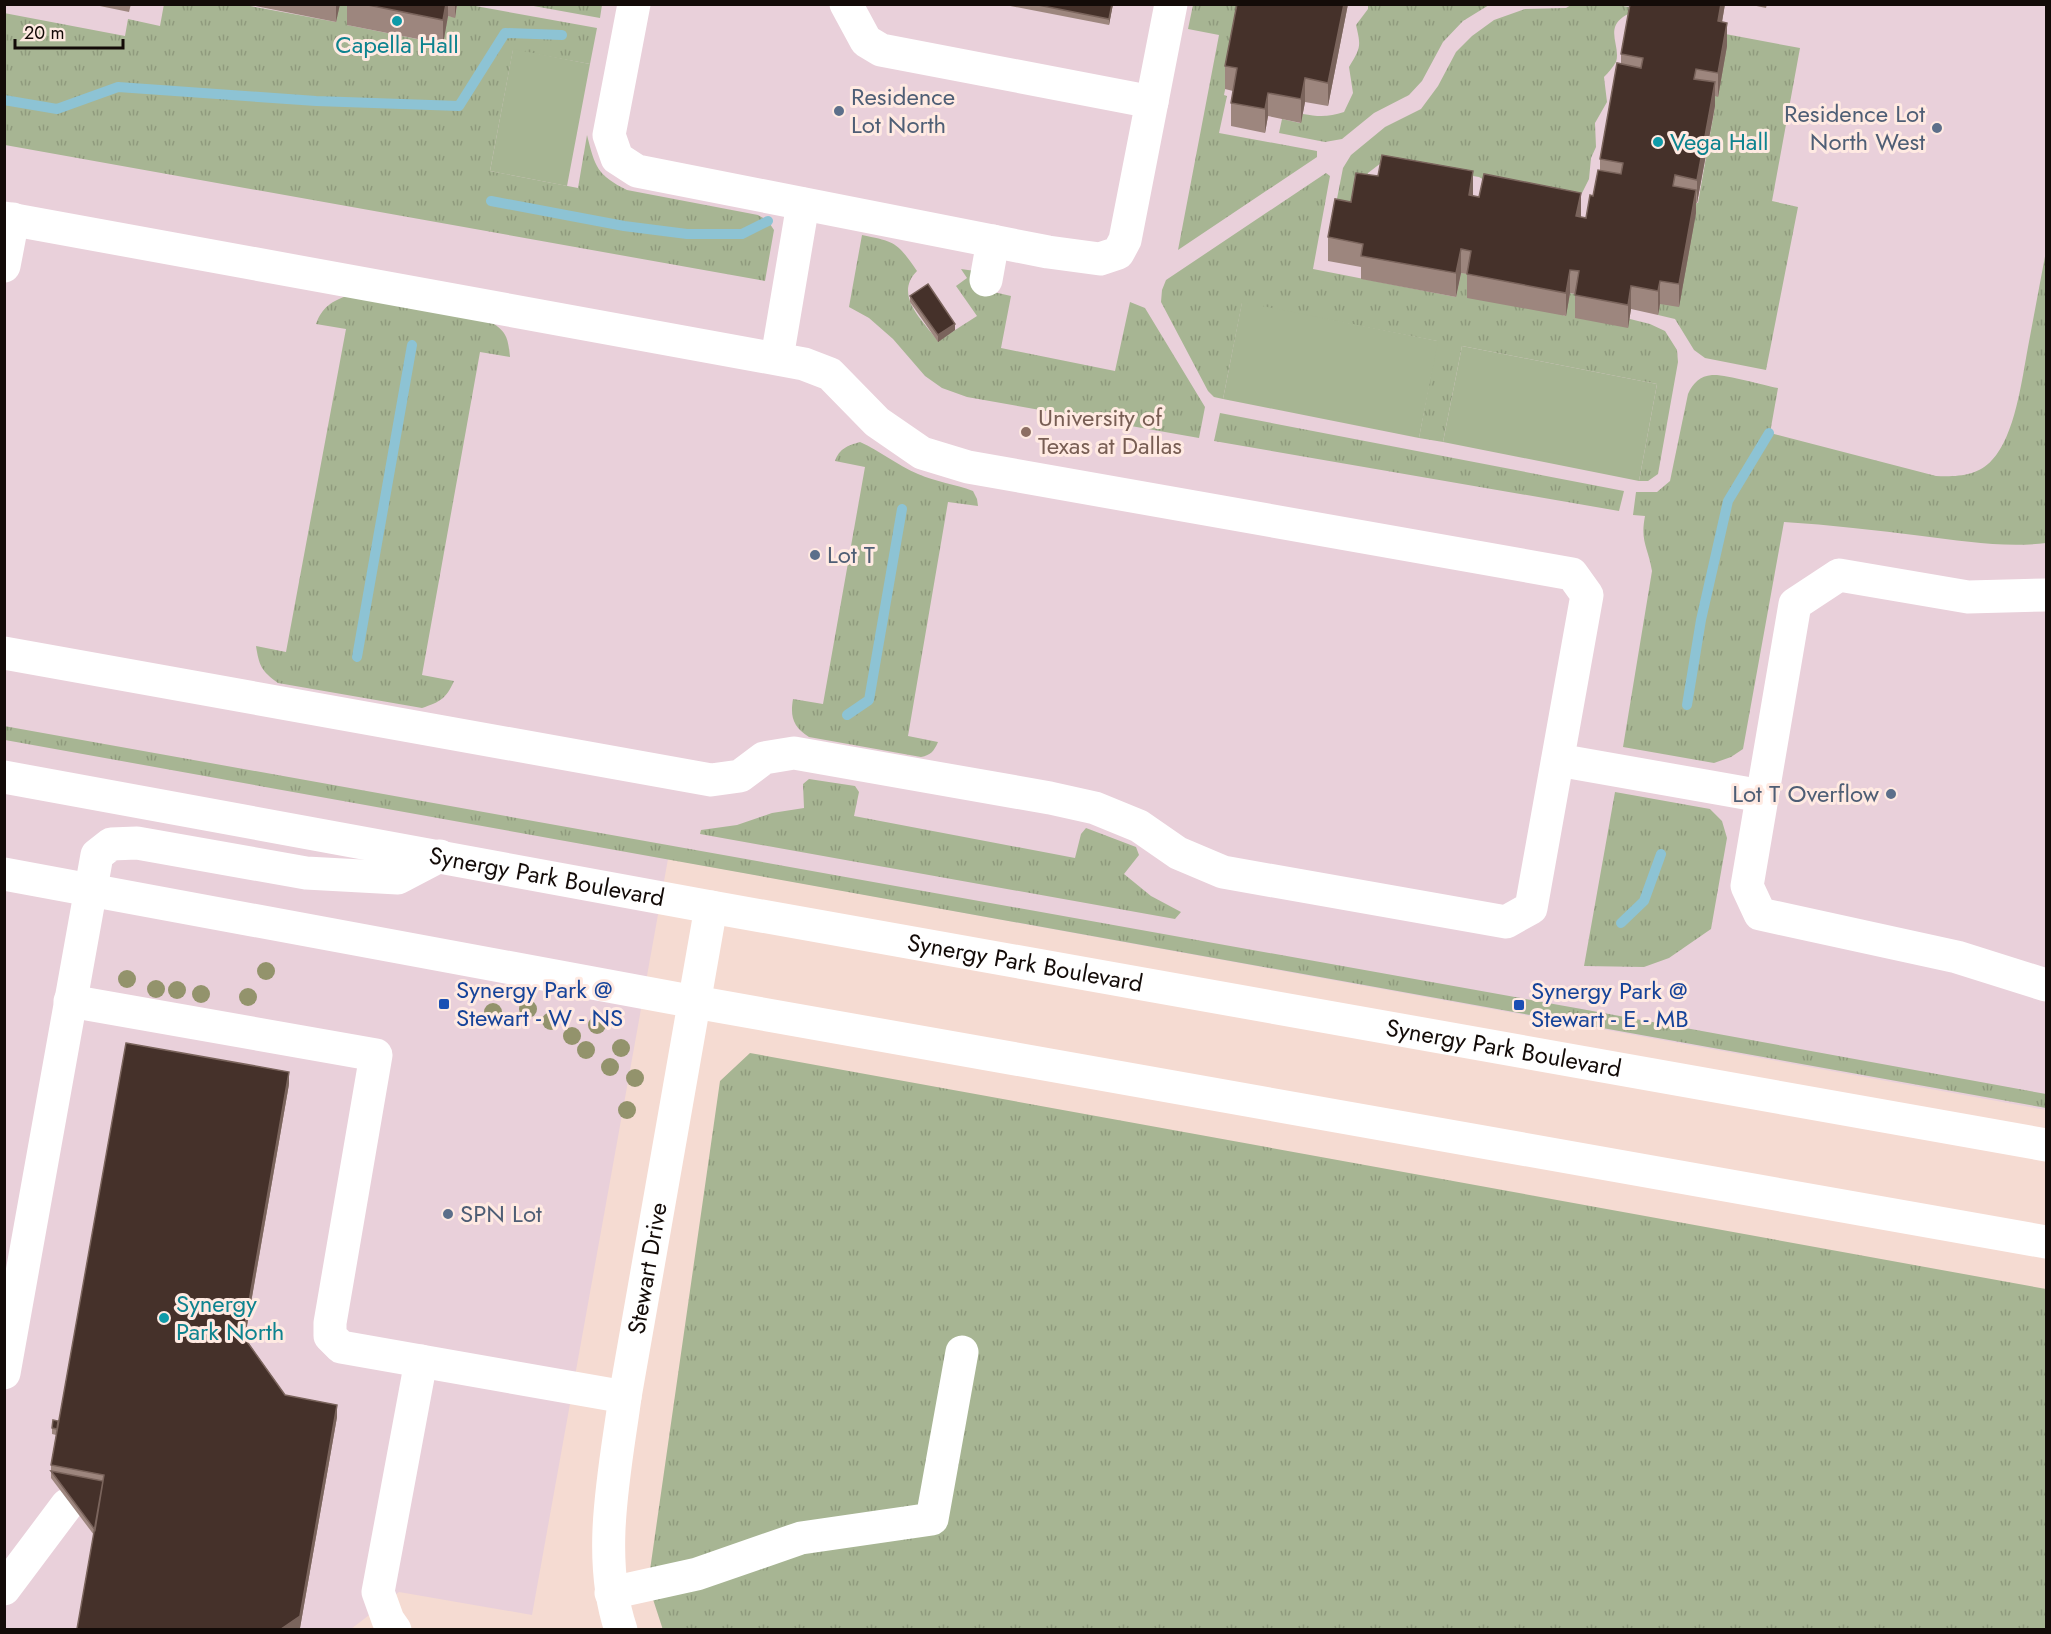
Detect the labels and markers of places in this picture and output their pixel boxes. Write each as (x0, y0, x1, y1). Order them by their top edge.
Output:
marker: Capella Hall (390, 14, 404, 28)
place label: Capella Hall (335, 27, 459, 62)
place label: Residence Lot North (851, 79, 955, 142)
place label: Residence Lot North West (1784, 96, 1925, 159)
marker: Residence Lot North (832, 104, 846, 118)
marker: Residence Lot North West (1930, 121, 1944, 135)
place label: Vega Hall (1670, 124, 1768, 159)
marker: Vega Hall (1651, 135, 1665, 149)
place label: University of Texas at Dallas (1038, 400, 1182, 463)
marker: University of Texas at Dallas (1019, 425, 1033, 439)
place label: Lot T (827, 537, 875, 572)
marker: Lot T (808, 548, 822, 562)
place label: Lot T Overflow (1732, 776, 1880, 811)
marker: Lot T Overflow (1884, 787, 1898, 801)
place label: Synergy Park @ Stewart - W - NS (456, 972, 623, 1035)
place label: Synergy Park @ Stewart - E - MB (1531, 973, 1689, 1036)
marker: Synergy Park @ Stewart - W - NS (437, 997, 451, 1011)
marker: Synergy Park @ Stewart - E - MB (1512, 998, 1526, 1012)
place label: SPN Lot (460, 1196, 542, 1231)
marker: SPN Lot (441, 1207, 455, 1221)
place label: Synergy Park North (176, 1286, 284, 1349)
marker: Synergy Park North (157, 1311, 171, 1325)

